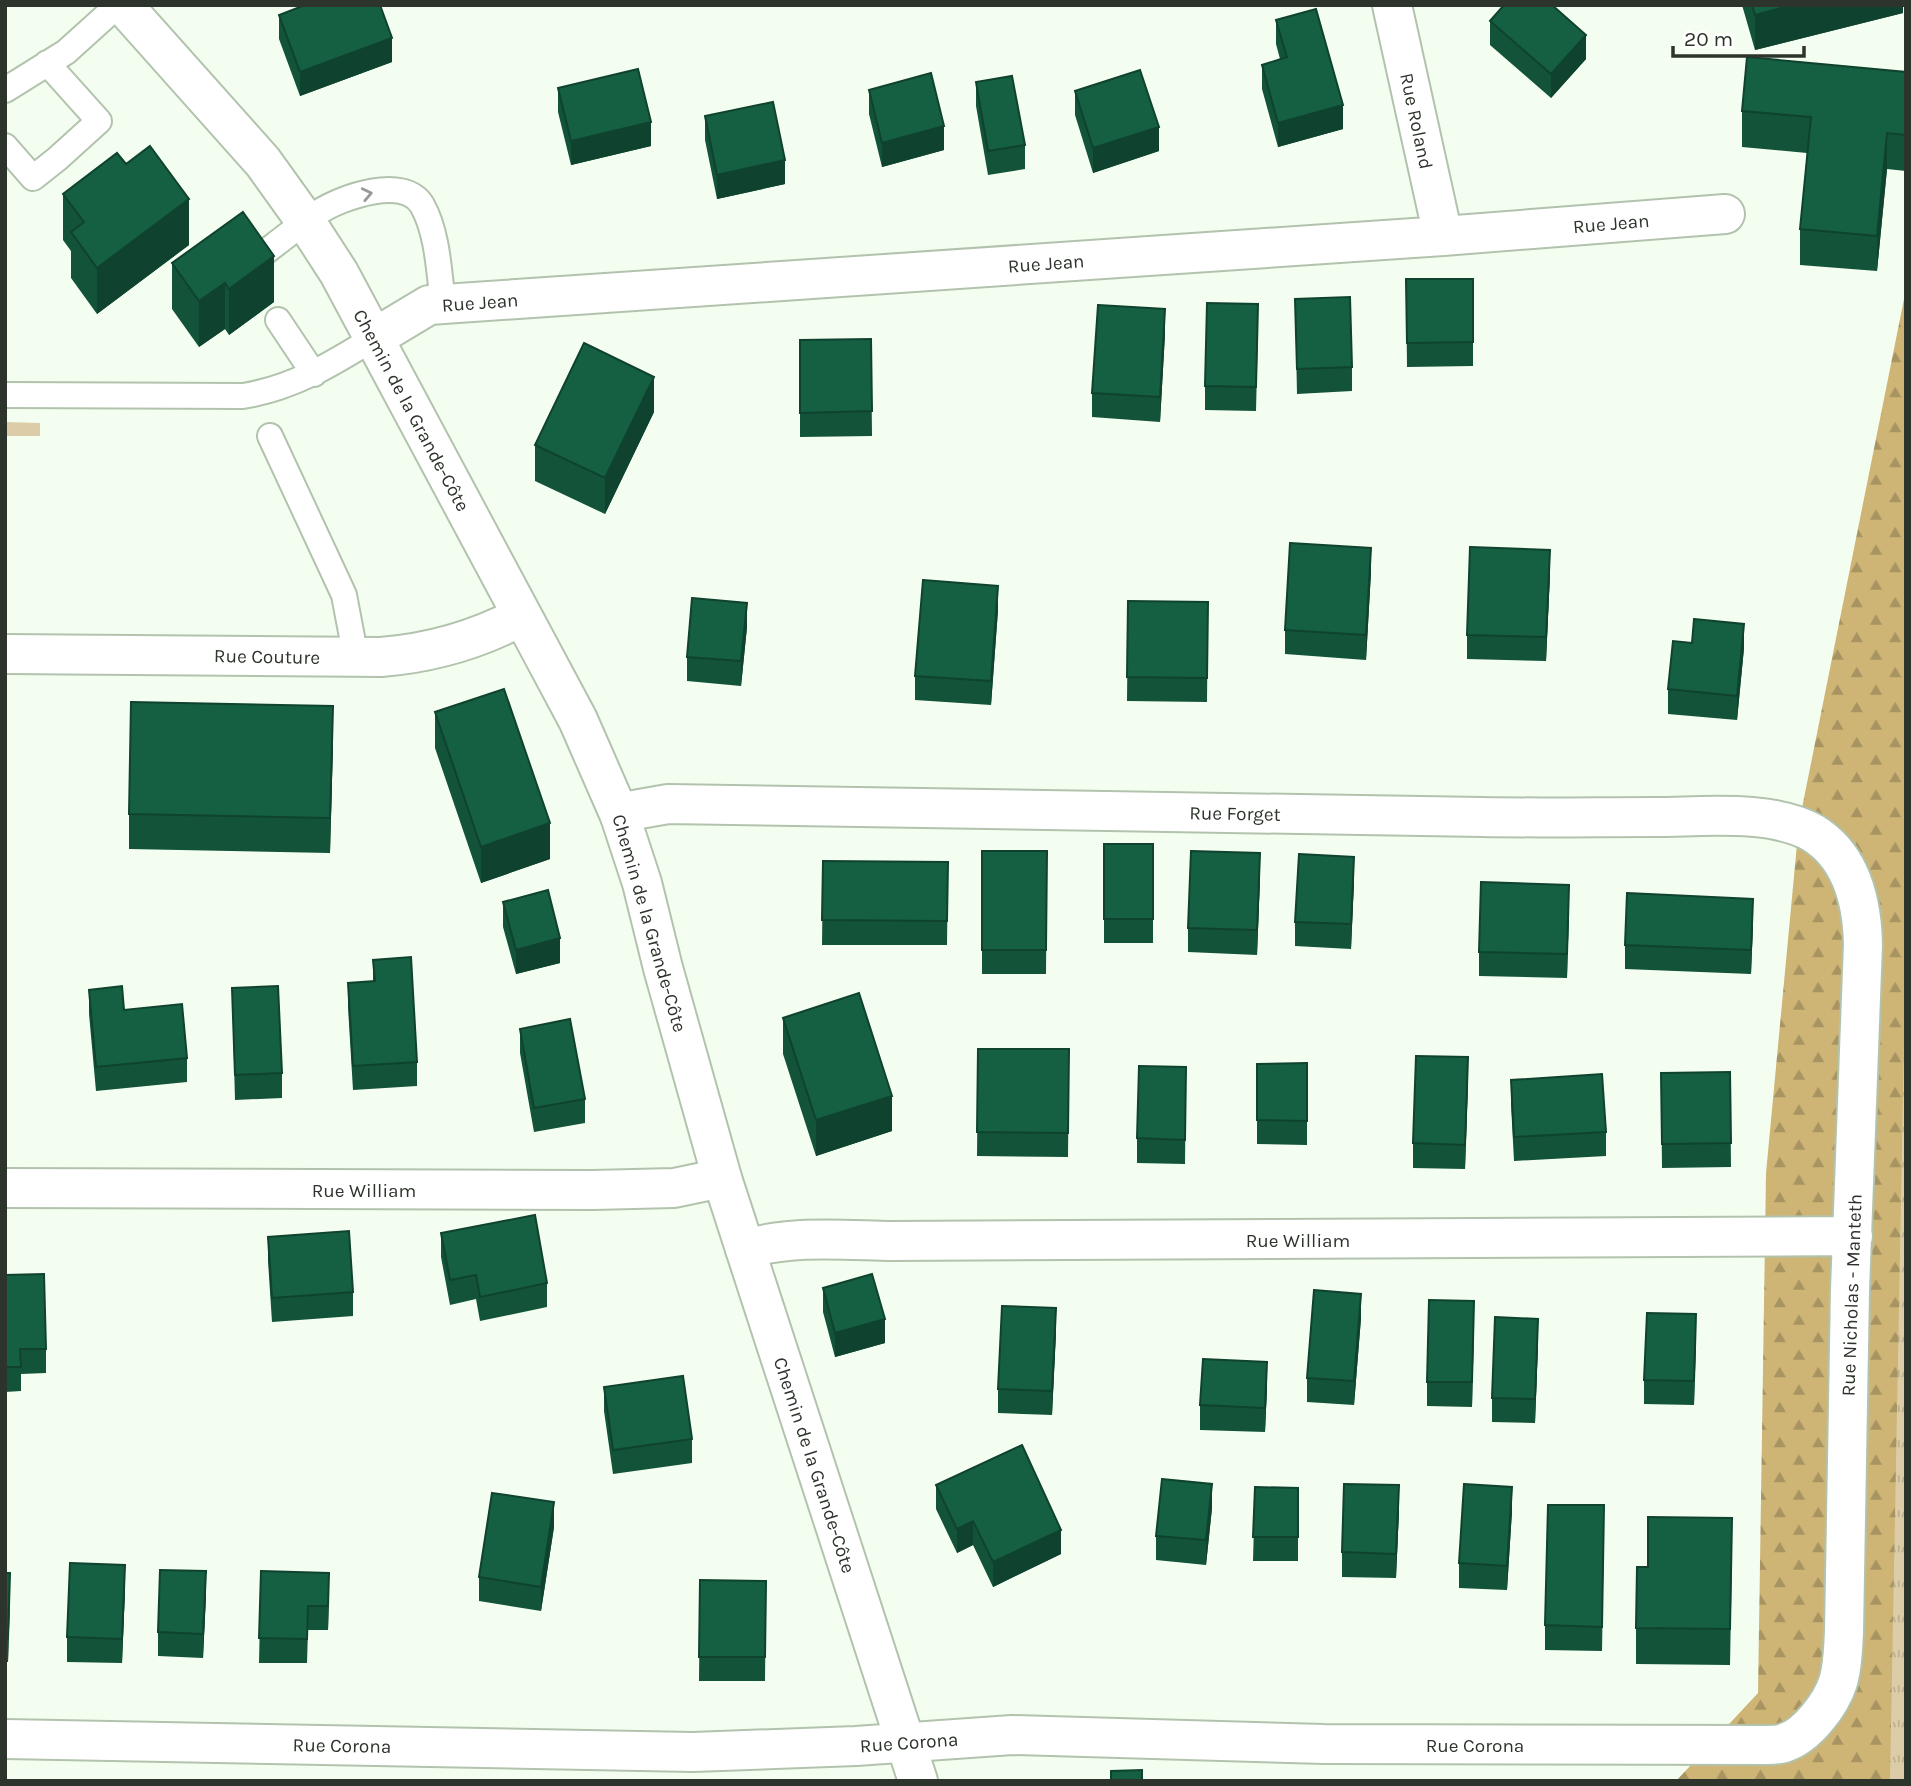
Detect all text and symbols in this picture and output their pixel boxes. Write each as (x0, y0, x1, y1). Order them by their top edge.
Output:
scale bar (1673, 14, 1804, 58)
text: 20 m (1684, 27, 1733, 51)
street label: Rue Roland (1395, 71, 1437, 171)
one-way arrow (361, 187, 373, 202)
street label: Rue Jean (1572, 210, 1650, 238)
street label: Rue Jean (1007, 250, 1085, 278)
street label: Rue Jean (441, 289, 519, 317)
street label: Chemin de la Grande-Côte (348, 306, 474, 515)
street label: Rue Couture (214, 645, 320, 669)
street label: Rue Forget (1189, 802, 1281, 826)
street label: Chemin de la Grande-Côte (607, 812, 691, 1035)
street label: Rue William (312, 1180, 416, 1202)
street label: Rue Nicholas - Manteth (1837, 1193, 1867, 1397)
street label: Rue William (1246, 1230, 1350, 1252)
street label: Chemin de la Grande-Côte (769, 1355, 859, 1576)
street label: Rue Corona (859, 1729, 959, 1757)
street label: Rue Corona (292, 1734, 391, 1758)
street label: Rue Corona (1426, 1735, 1524, 1757)

